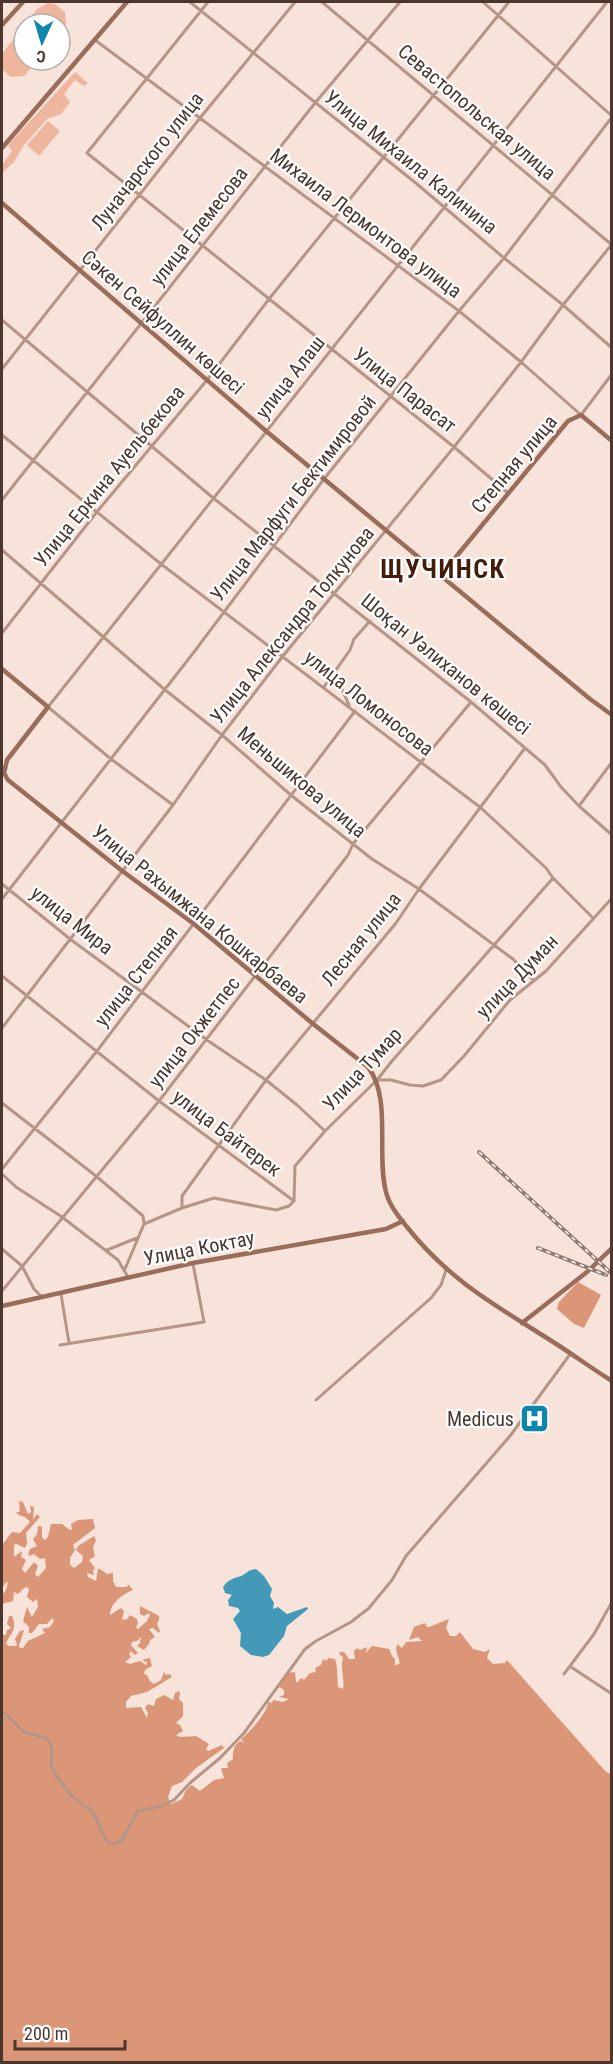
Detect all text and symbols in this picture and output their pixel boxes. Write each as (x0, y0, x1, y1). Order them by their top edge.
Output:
north arrow (12, 12, 72, 72)
street label: Севастопольская улица (393, 39, 561, 185)
text: С (36, 47, 46, 66)
street label: Улица Михаила Калинина (320, 85, 502, 239)
street label: Луначарского улица (86, 87, 208, 235)
street label: Михаила Лермонтова улица (265, 143, 467, 303)
street label: улица Елемесова (145, 162, 253, 290)
street label: Сәкен Сейфуллин көшесі (77, 245, 249, 399)
street label: улица Алаш (250, 331, 330, 423)
street label: Улица Парасат (349, 342, 461, 438)
street label: Улица Еркина Ауельбекова (29, 381, 189, 571)
street label: Улица Марфуги Бектимировой (205, 390, 381, 606)
street label: Степная улица (466, 410, 562, 518)
street label: Улица Александра Толкунова (205, 522, 379, 728)
district label: ЩУЧИНСК (380, 554, 506, 584)
street label: Шоқан Уәлиханов көшесі (356, 588, 536, 740)
street label: улица Ломоносова (300, 645, 438, 761)
street label: Меньшикова улица (233, 721, 371, 843)
street label: Улица Рахымжана Кошкарбаева (87, 819, 313, 1009)
street label: улица Мира (26, 880, 118, 960)
street label: Лесная улица (316, 887, 406, 991)
street label: улица Степная (89, 921, 183, 1031)
street label: улица Думан (471, 929, 563, 1023)
street label: улица Окжетпес (143, 972, 245, 1092)
street label: Улица Тумар (317, 1022, 407, 1116)
street label: улица Байтерек (168, 1084, 286, 1182)
street label: Улица Коктау (142, 1226, 256, 1270)
hospital icon: Medicus (519, 1403, 551, 1435)
place label: Medicus (447, 1407, 514, 1431)
scale bar (15, 2013, 124, 2051)
text: 200 m (24, 2023, 68, 2044)

